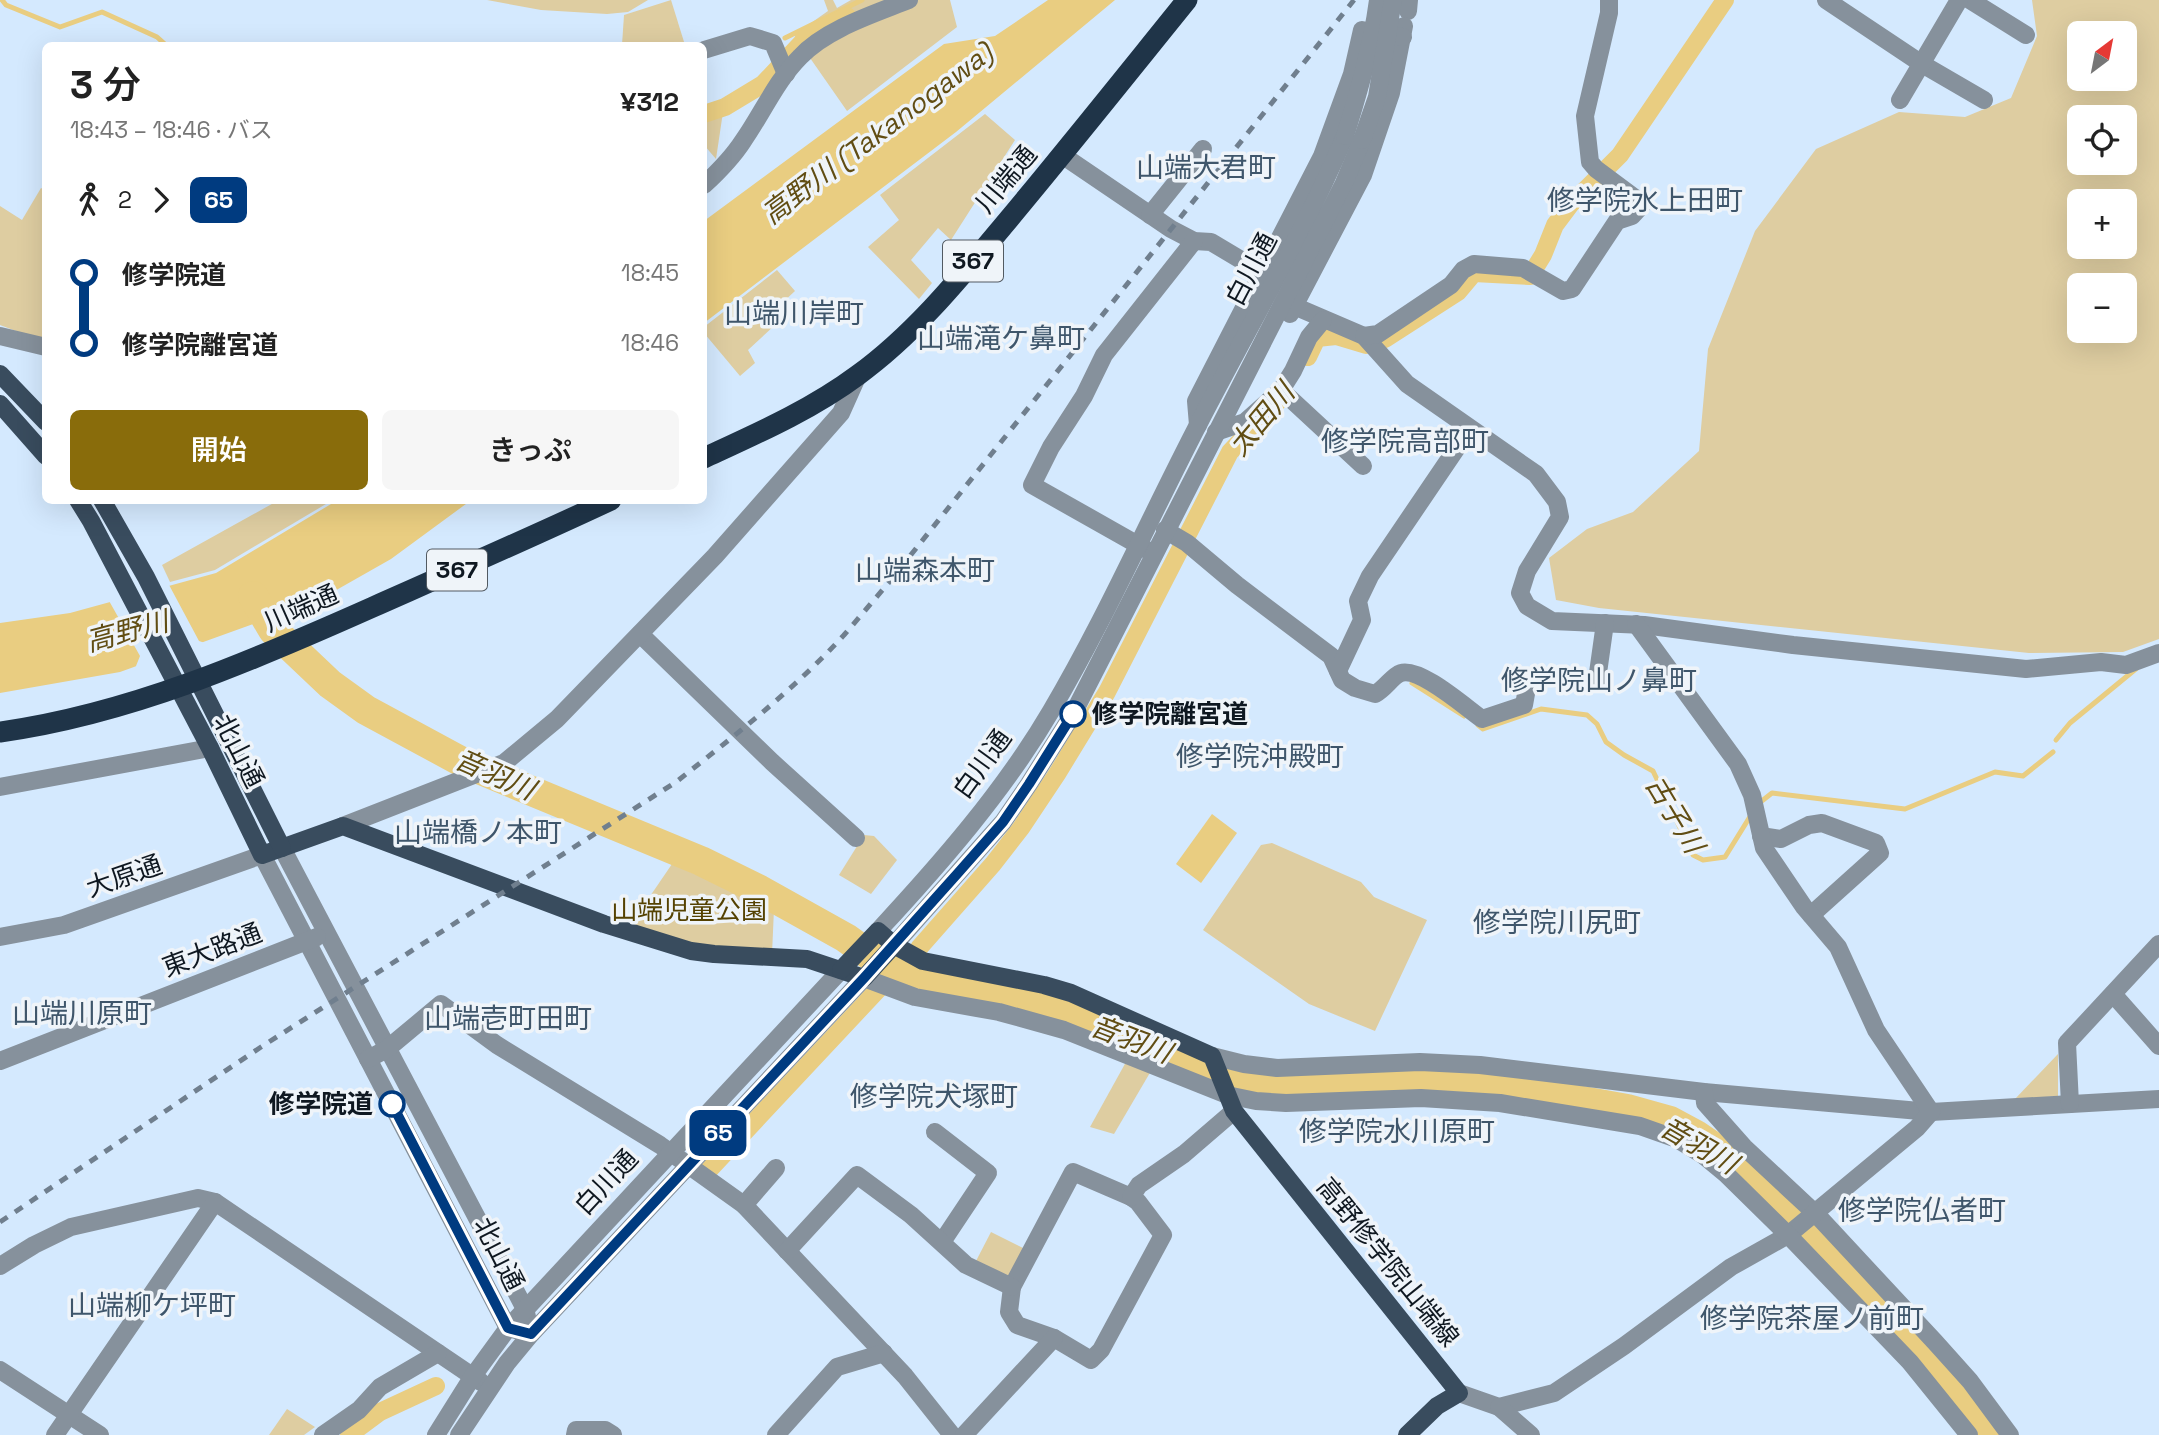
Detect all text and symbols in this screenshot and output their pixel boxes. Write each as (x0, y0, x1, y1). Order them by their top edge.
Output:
north arrow (2067, 21, 2137, 91)
map controls (2067, 21, 2137, 343)
water label: 高野川 (Takanogawa) (754, 33, 1002, 232)
text: 3 分 (70, 61, 141, 109)
text: ¥312 (620, 85, 679, 119)
button: locate (2067, 105, 2137, 175)
text: 18:43 – 18:46 · バス (70, 115, 273, 145)
street label: 川端通 (968, 138, 1044, 220)
district label: 山端大君町 (1136, 149, 1276, 185)
icon: walk (70, 181, 108, 219)
icon: forward (142, 181, 180, 219)
district label: 修学院水上田町 (1547, 182, 1743, 218)
text: 65 (204, 184, 233, 215)
text: 2 (118, 185, 132, 215)
button: + (2067, 189, 2137, 259)
street label: 白川通 (1218, 227, 1284, 311)
road number: 367 (943, 240, 1003, 282)
text: 修学院道 (122, 258, 226, 292)
text: 18:45 (621, 258, 679, 288)
button: − (2067, 273, 2137, 343)
district label: 山端川岸町 (724, 295, 864, 331)
district label: 山端滝ケ鼻町 (917, 320, 1085, 356)
text: 修学院離宮道 (122, 328, 278, 362)
text: 18:46 (621, 328, 679, 358)
water label: 太田川 (1220, 373, 1304, 463)
button: 開始 (70, 410, 368, 490)
button: きっぷ (382, 410, 679, 490)
district label: 修学院高部町 (1321, 423, 1489, 459)
road number: 367 (427, 550, 487, 590)
district label: 山端森本町 (855, 552, 995, 588)
street label: 川端通 (258, 577, 344, 639)
water label: 高野川 (82, 602, 175, 659)
district label: 修学院山ノ鼻町 (1501, 662, 1697, 698)
place label: 修学院離宮道 (1092, 697, 1248, 731)
marker: 修学院離宮道 (1060, 701, 1086, 727)
street label: 北山通 (206, 709, 272, 793)
street label: 白川通 (945, 722, 1019, 806)
district label: 修学院沖殿町 (1176, 738, 1344, 774)
water label: 音羽川 (449, 740, 543, 809)
water label: 古子川 (1638, 769, 1714, 862)
district label: 山端橋ノ本町 (394, 814, 562, 850)
street label: 大原通 (82, 847, 166, 905)
park label: 山端児童公園 (611, 893, 767, 927)
district label: 修学院川尻町 (1473, 904, 1641, 940)
street label: 東大路通 (157, 915, 267, 985)
district label: 山端川原町 (12, 995, 152, 1031)
district label: 山端壱町田町 (424, 1000, 592, 1036)
water label: 音羽川 (1085, 1007, 1179, 1072)
district label: 修学院犬塚町 (850, 1078, 1018, 1114)
place label: 修学院道 (269, 1087, 373, 1121)
marker: 修学院道 (379, 1091, 405, 1117)
water label: 音羽川 (1654, 1108, 1747, 1183)
line badge: 65 (686, 1110, 750, 1156)
district label: 修学院水川原町 (1299, 1113, 1495, 1149)
text: 65 (703, 1117, 733, 1148)
street label: 白川通 (567, 1142, 645, 1222)
street label: 高野修学院山端線 (1309, 1170, 1467, 1354)
district label: 修学院仏者町 (1838, 1192, 2006, 1228)
street label: 北山通 (466, 1212, 532, 1296)
district label: 山端柳ケ坪町 (68, 1287, 236, 1323)
district label: 修学院茶屋ノ前町 (1700, 1300, 1924, 1336)

